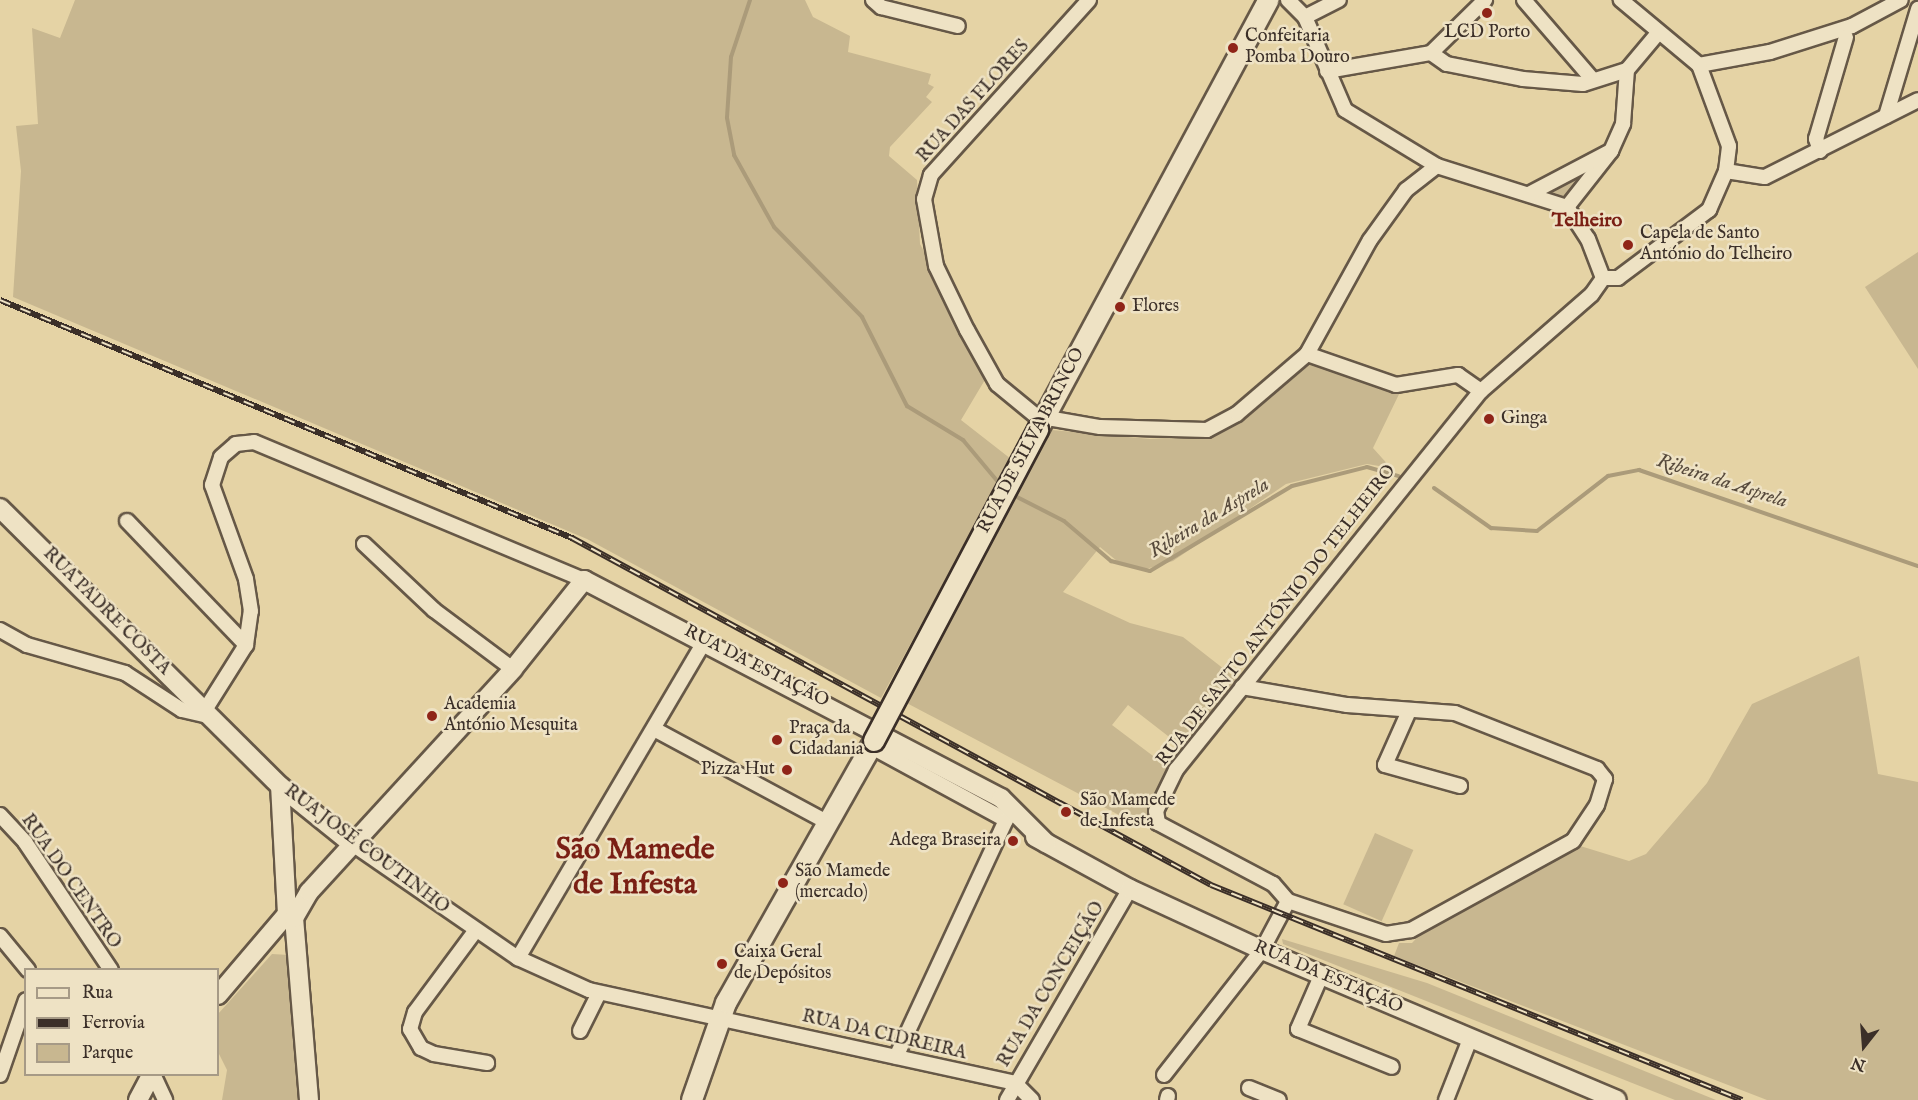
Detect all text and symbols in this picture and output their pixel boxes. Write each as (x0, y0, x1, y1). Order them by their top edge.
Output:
marker: LCD Porto (1480, 6, 1494, 20)
place label: LCD Porto (1444, 22, 1530, 44)
place label: Confeitaria Pomba Douro (1245, 27, 1350, 70)
street label: RUA DAS FLORES (913, 36, 1035, 168)
marker: Confeitaria Pomba Douro (1226, 41, 1240, 55)
district label: Telheiro (1552, 208, 1622, 232)
place label: Capela de Santo António do Telheiro (1640, 224, 1792, 266)
marker: Capela de Santo António do Telheiro (1621, 238, 1635, 252)
place label: Flores (1132, 296, 1179, 318)
marker: Flores (1113, 300, 1127, 314)
street label: RUA DE SILVA BRINCO (974, 345, 1090, 537)
place label: Ginga (1501, 408, 1547, 430)
marker: Ginga (1482, 412, 1496, 426)
water label: Ribeira da Asprela (1654, 449, 1790, 513)
street label: RUA DE SANTO ANTÓNIO DO TELHEIRO (1153, 461, 1401, 771)
water label: Ribeira da Asprela (1145, 473, 1273, 563)
street label: RUA PADRE COSTA (38, 544, 174, 680)
street label: RUA DA ESTAÇÃO (680, 621, 832, 713)
place label: Academia António Mesquita (444, 695, 578, 738)
marker: Academia António Mesquita (425, 709, 439, 723)
place label: Praça da Cidadania (789, 719, 863, 762)
marker: Praça da Cidadania (770, 733, 784, 747)
place label: Pizza Hut (701, 759, 775, 781)
marker: Pizza Hut (780, 763, 794, 777)
street label: RUA JOSÉ COUTINHO (279, 781, 453, 919)
place label: São Mamede de Infesta (1080, 791, 1175, 834)
marker: São Mamede de Infesta (1057, 803, 1075, 821)
street label: RUA DO CENTRO (16, 811, 124, 953)
place label: Adega Braseira (889, 830, 1001, 852)
district label: São Mamede de Infesta (556, 832, 714, 902)
marker: Adega Braseira (1006, 834, 1020, 848)
place label: São Mamede (mercado) (795, 862, 890, 904)
marker: São Mamede (mercado) (776, 876, 790, 890)
street label: RUA DA CONCEIÇÃO (994, 898, 1110, 1072)
street label: RUA DA ESTAÇÃO (1250, 937, 1406, 1019)
place label: Caixa Geral de Depósitos (734, 943, 831, 986)
marker: Caixa Geral de Depósitos (715, 957, 729, 971)
legend (24, 968, 219, 1076)
text: Rua (82, 982, 113, 1005)
street label: RUA DA CIDREIRA (800, 1007, 968, 1065)
text: Ferrovia (82, 1012, 145, 1035)
north arrow (1834, 1016, 1894, 1076)
text: Parque (82, 1042, 133, 1065)
text: N (1849, 1052, 1868, 1075)

